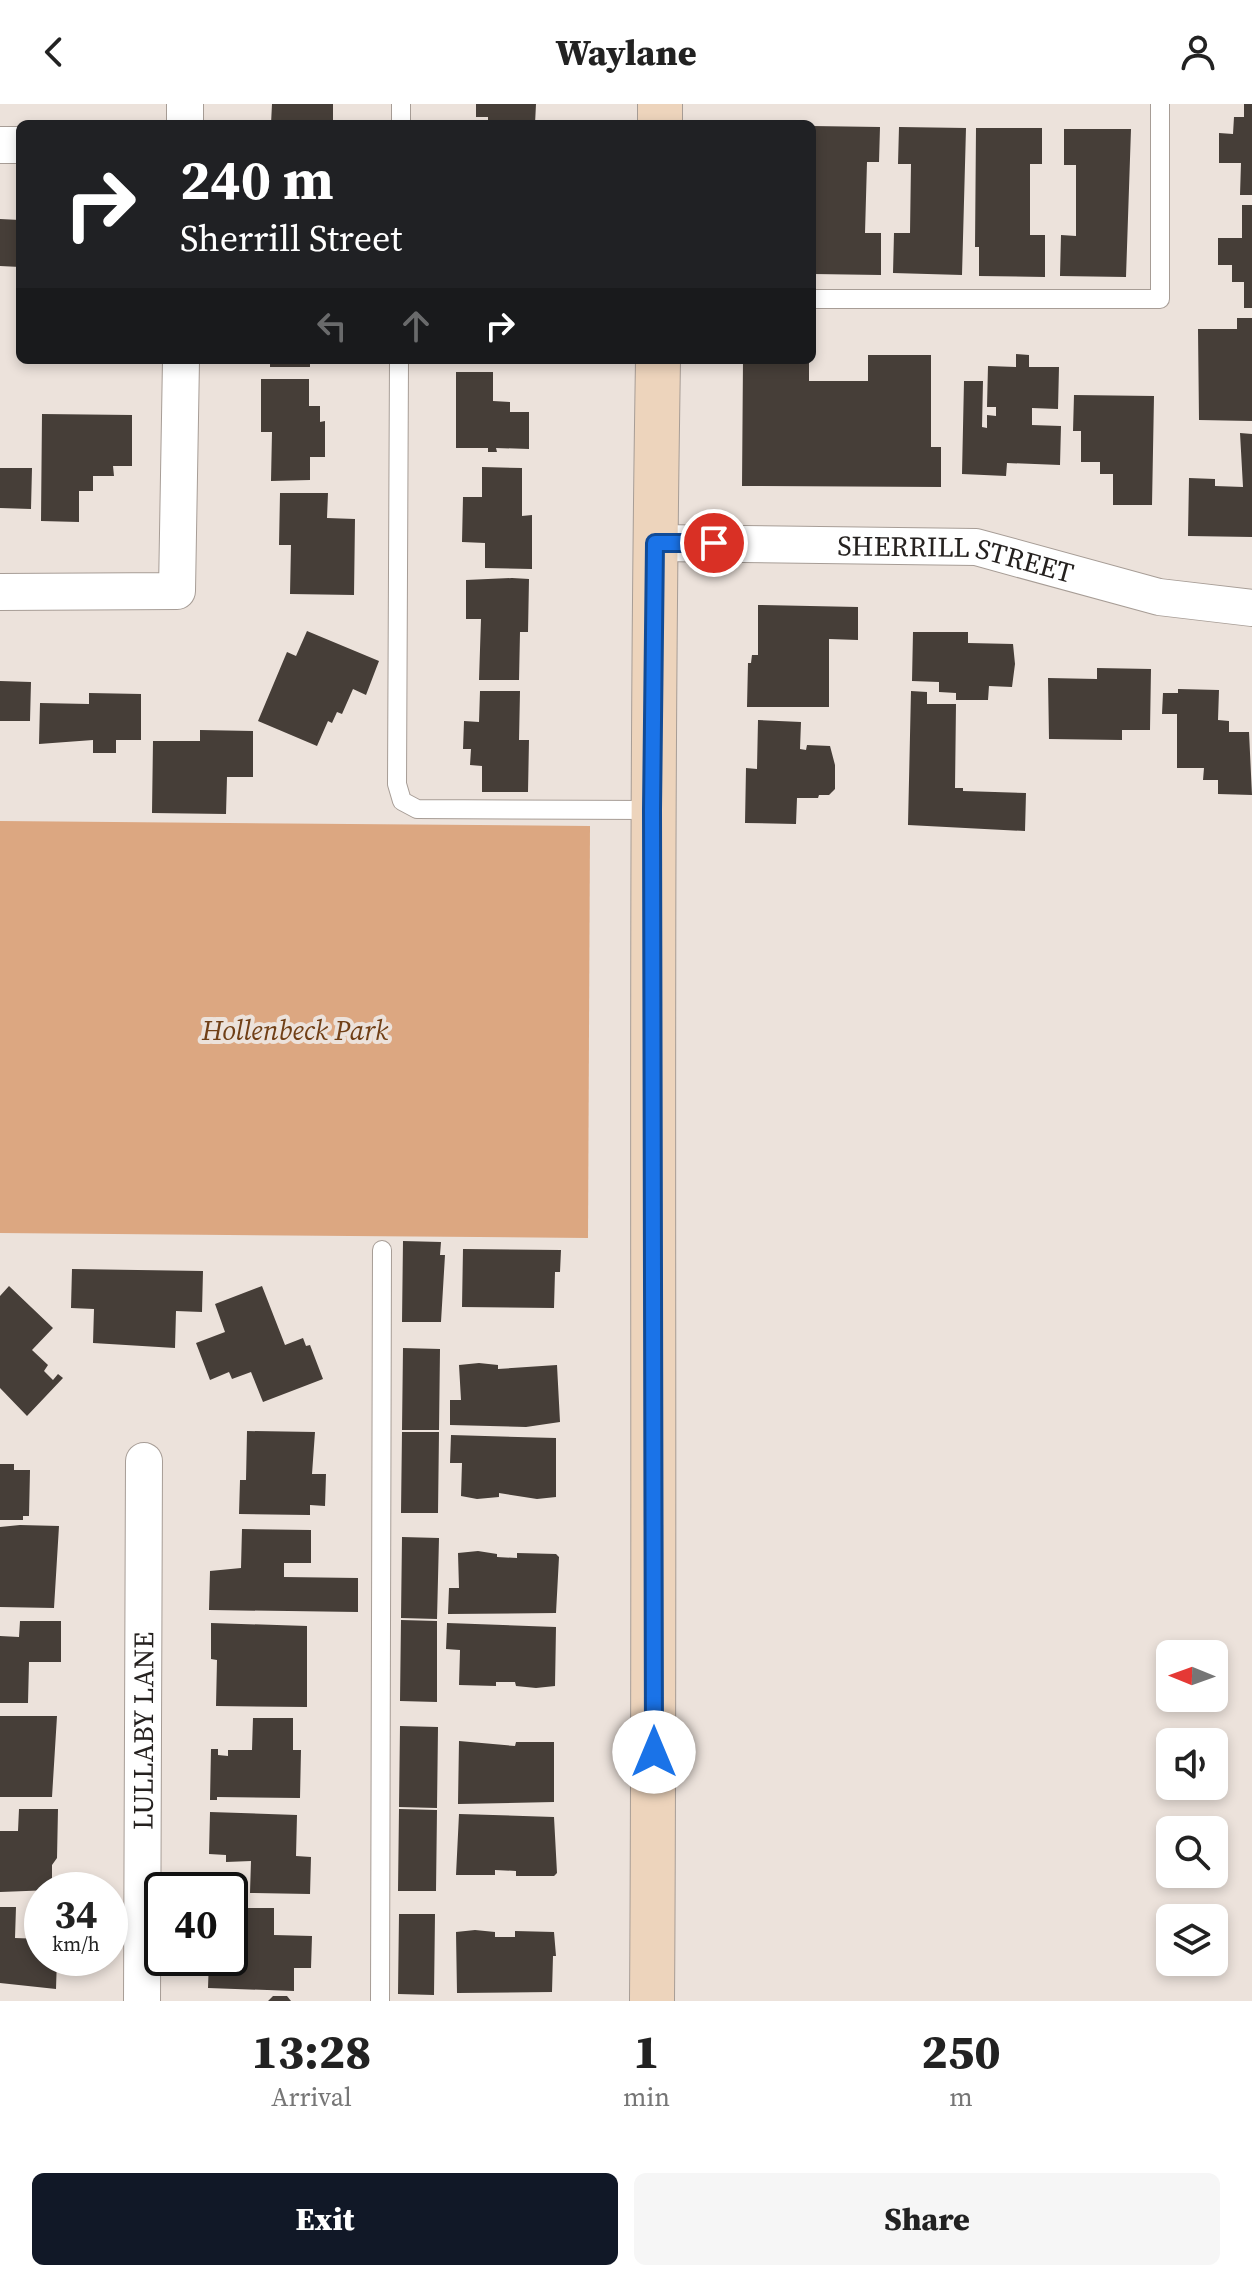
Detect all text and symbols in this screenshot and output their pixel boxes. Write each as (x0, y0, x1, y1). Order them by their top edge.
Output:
text: Waylane (555, 28, 697, 77)
icon: back (32, 30, 76, 74)
icon: person (1176, 30, 1220, 74)
text: 240 m (180, 141, 334, 218)
icon: right (48, 152, 152, 256)
text: Sherrill Street (180, 214, 402, 263)
icon: left (310, 304, 354, 348)
icon: ahead (394, 304, 438, 348)
icon: right (478, 304, 522, 348)
pin (680, 509, 748, 577)
icon: arrive (692, 521, 736, 565)
street label: SHERRILL STREET (837, 526, 1078, 592)
park label: Hollenbeck Park (201, 1011, 389, 1049)
street label: LULLABY LANE (124, 1632, 162, 1830)
north arrow (1156, 1640, 1228, 1712)
map controls (1156, 1640, 1228, 1976)
position arrow (612, 1710, 696, 1794)
button: sound (1156, 1728, 1228, 1800)
button: search (1156, 1816, 1228, 1888)
speed limit sign: 40 (144, 1872, 248, 1976)
text: 34 (54, 1887, 98, 1941)
button: layers (1156, 1904, 1228, 1976)
text: km/h (52, 1930, 100, 1958)
text: 13:28 (251, 2018, 372, 2084)
text: 1 (633, 2018, 660, 2084)
text: 250 (921, 2018, 1001, 2084)
text: Arrival (271, 2079, 352, 2115)
text: min (623, 2079, 670, 2115)
text: m (949, 2079, 973, 2115)
button: Exit (32, 2173, 618, 2265)
button: Share (634, 2173, 1220, 2265)

